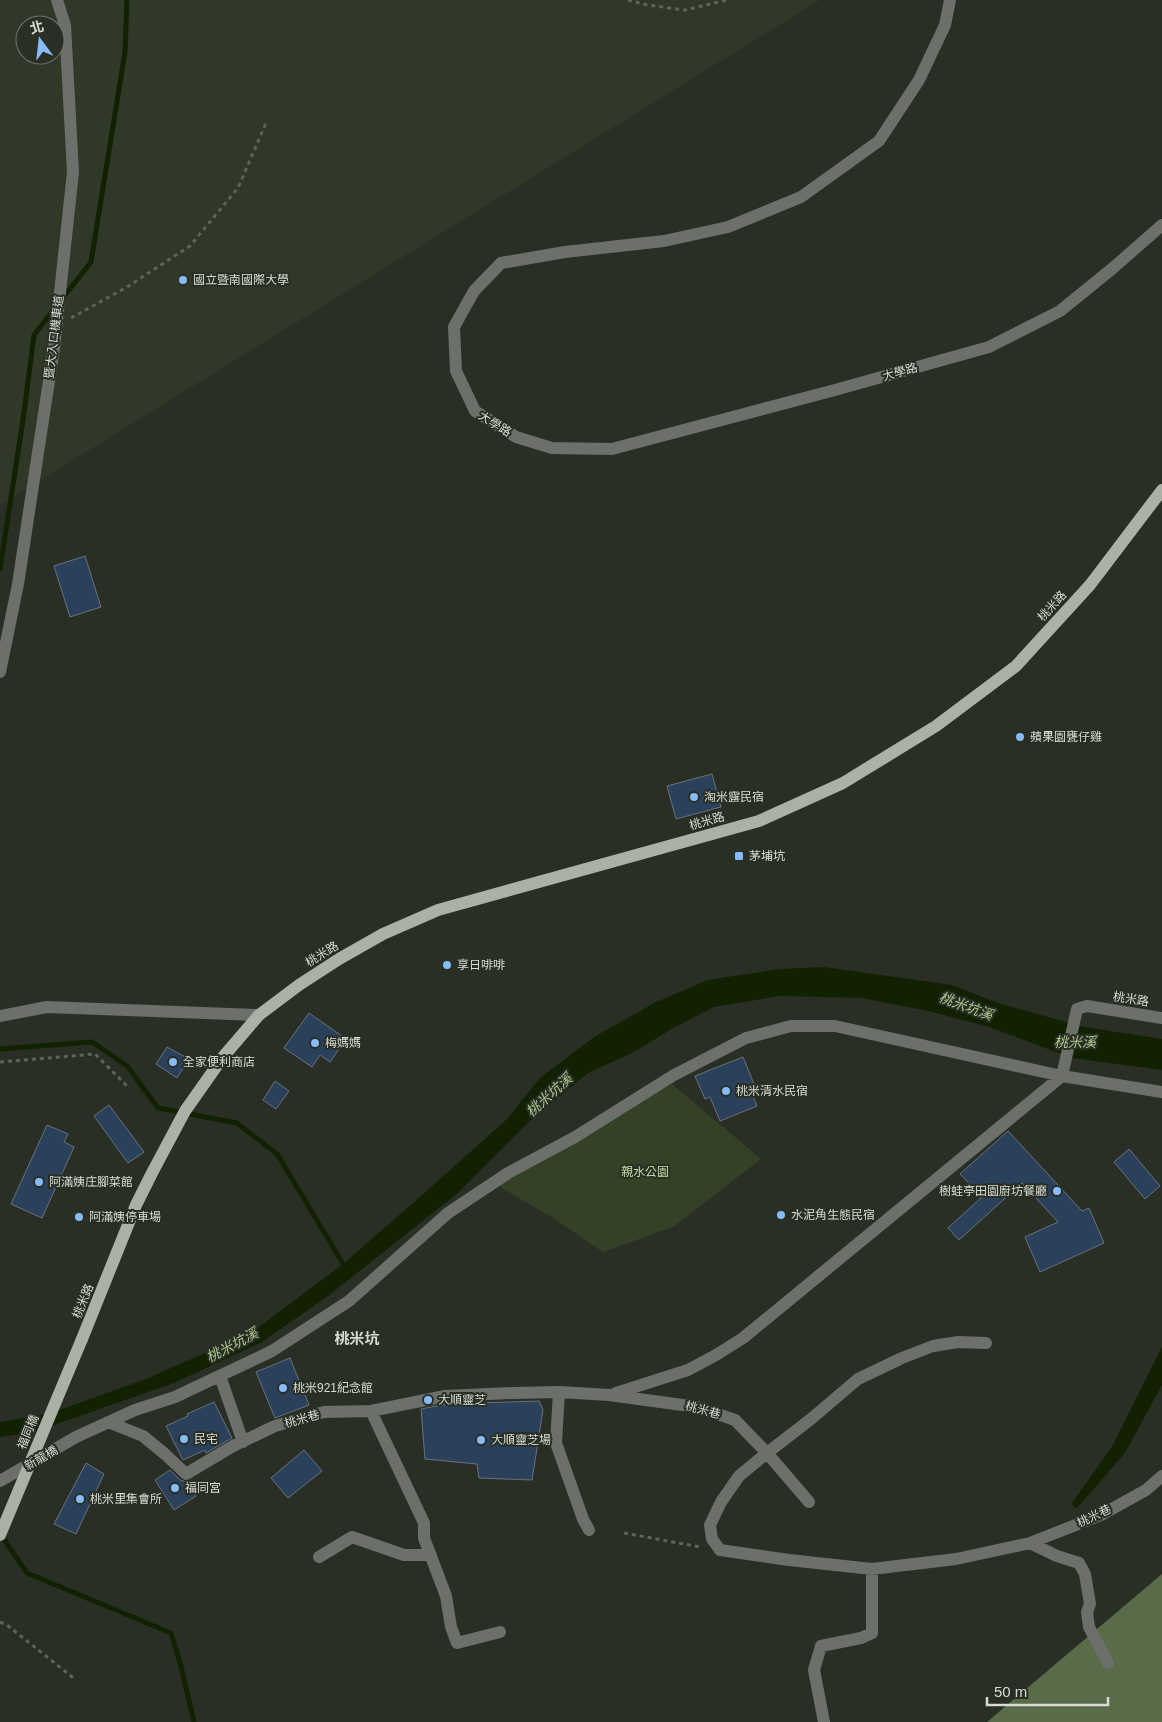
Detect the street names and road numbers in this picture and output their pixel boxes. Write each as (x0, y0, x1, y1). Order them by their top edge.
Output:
street label: 暨大入口機車道 (42, 294, 66, 380)
street label: 大學路 (881, 360, 919, 384)
street label: 大學路 (476, 409, 514, 439)
street label: 桃米路 (1035, 588, 1069, 624)
street label: 桃米路 (688, 809, 726, 833)
street label: 桃米路 (303, 939, 341, 969)
street label: 桃米路 (1112, 989, 1150, 1009)
street label: 桃米路 (70, 1282, 96, 1320)
street label: 桃米巷 (684, 1399, 722, 1421)
street label: 桃米巷 (283, 1408, 321, 1430)
street label: 福同橋 (15, 1413, 41, 1451)
street label: 新龍橋 (22, 1443, 60, 1473)
street label: 桃米巷 (1075, 1502, 1113, 1530)

